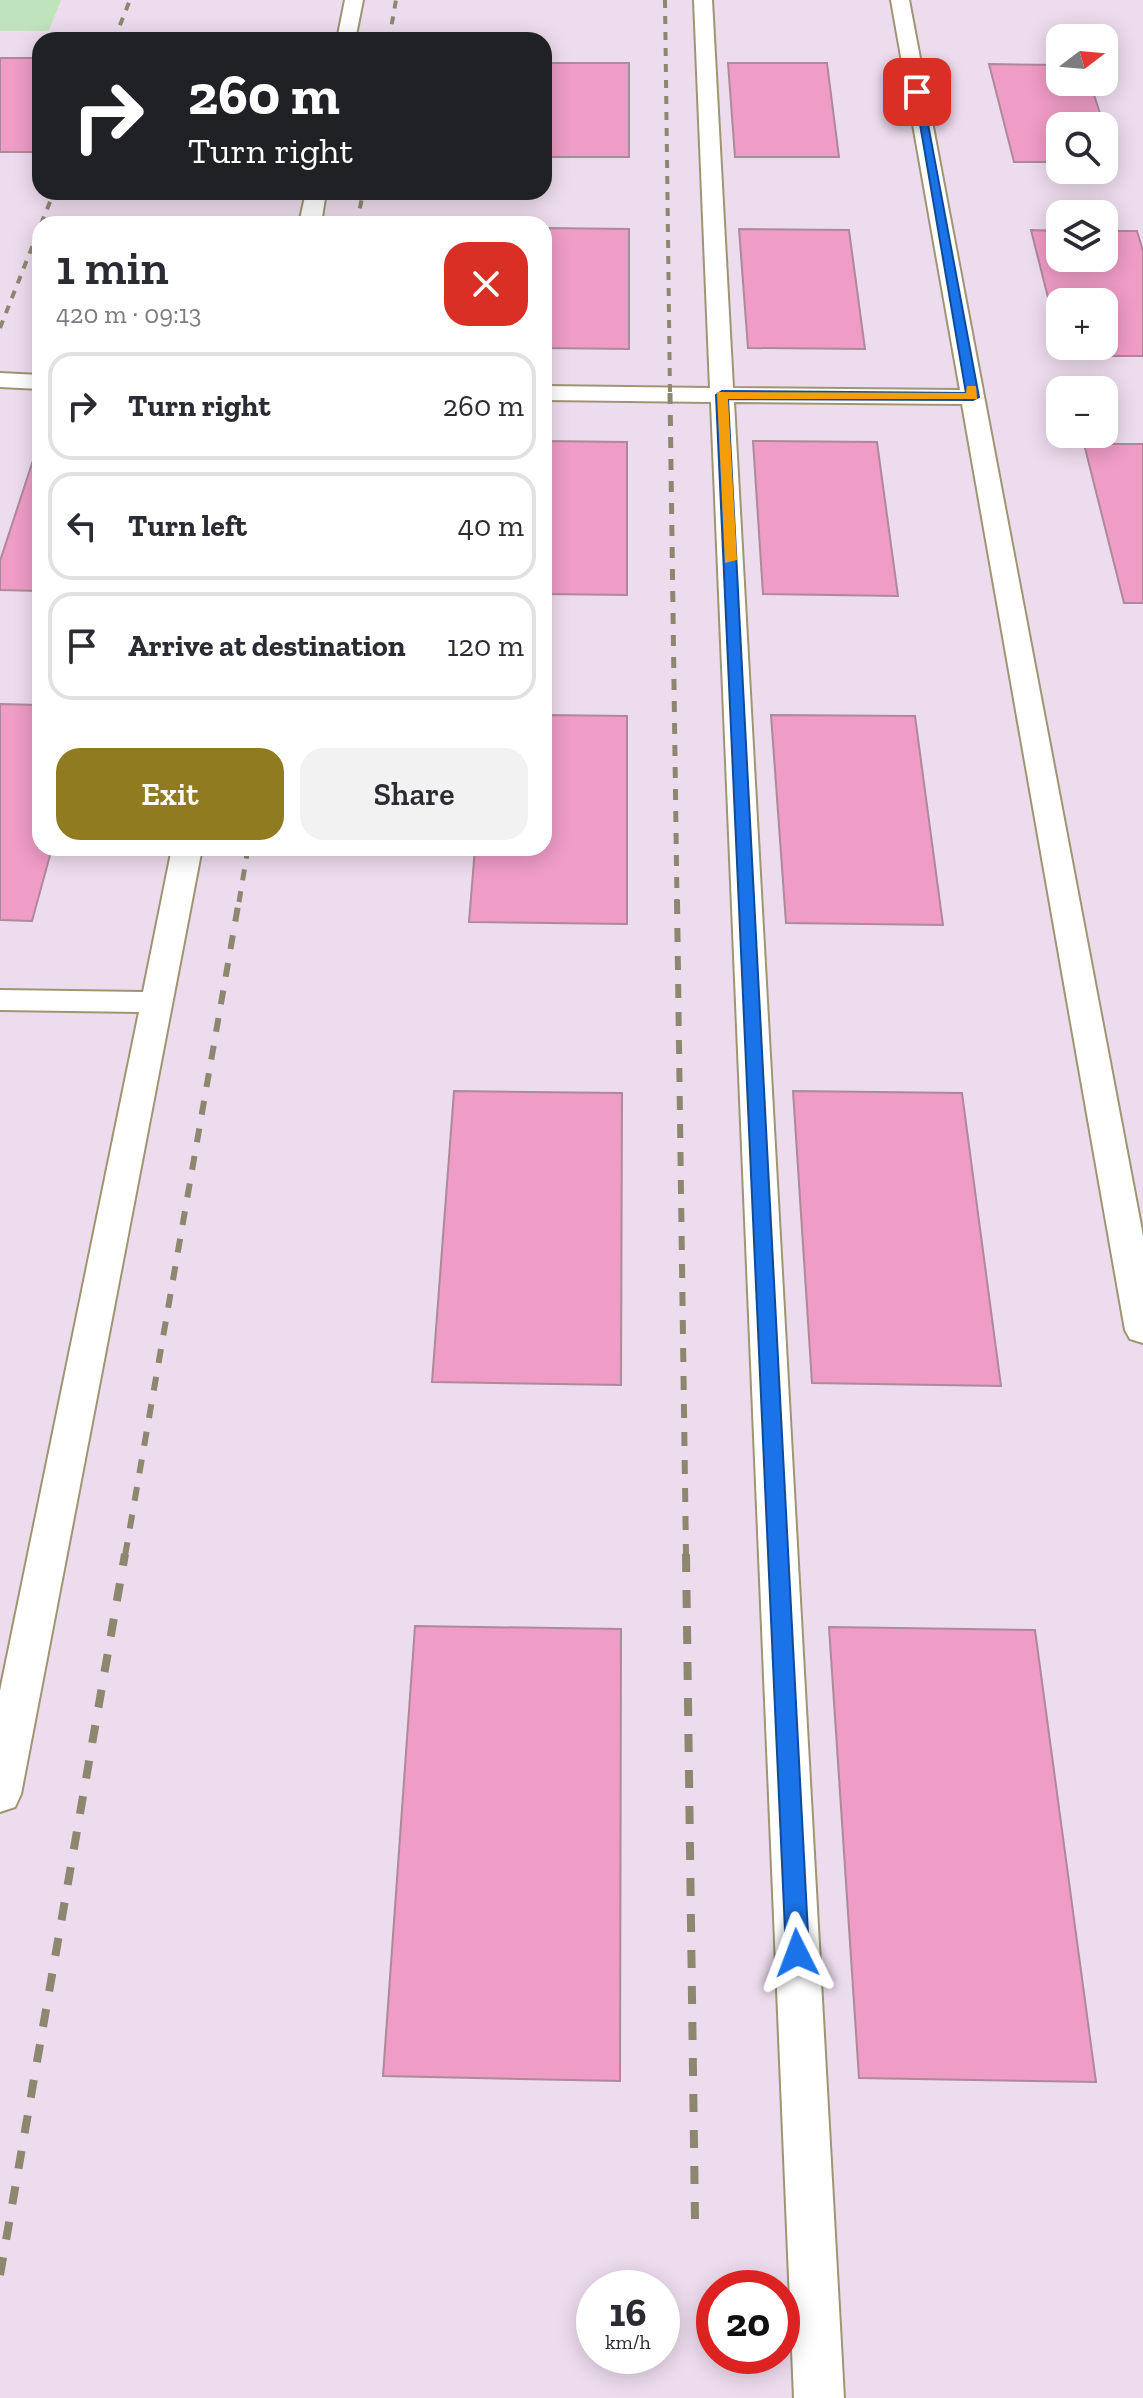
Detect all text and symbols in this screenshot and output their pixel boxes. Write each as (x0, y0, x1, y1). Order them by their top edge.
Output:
north arrow (1046, 24, 1118, 96)
map controls (1046, 24, 1118, 448)
pin (883, 58, 951, 126)
text: 260 m (188, 61, 340, 128)
icon: right (56, 64, 160, 168)
icon: arrive (895, 70, 939, 114)
button: search (1046, 112, 1118, 184)
text: Turn right (188, 129, 353, 172)
button: layers (1046, 200, 1118, 272)
text: 1 min (56, 239, 169, 296)
button: close (444, 242, 528, 326)
button: + (1046, 288, 1118, 360)
text: 420 m · 09:13 (56, 298, 202, 330)
button: − (1046, 376, 1118, 448)
icon: right (60, 384, 104, 428)
text: Turn right (128, 388, 270, 424)
text: 260 m (443, 388, 524, 424)
icon: left (60, 504, 104, 548)
text: Turn left (128, 508, 247, 544)
text: 40 m (458, 508, 524, 544)
icon: arrive (60, 624, 104, 668)
text: Arrive at destination (128, 628, 405, 664)
text: 120 m (447, 628, 524, 664)
button: Exit (56, 748, 284, 840)
button: Share (300, 748, 528, 840)
position arrow (755, 1911, 839, 1995)
speed limit sign: 20 (696, 2270, 800, 2374)
text: 16 (609, 2288, 647, 2336)
text: km/h (605, 2330, 651, 2354)

